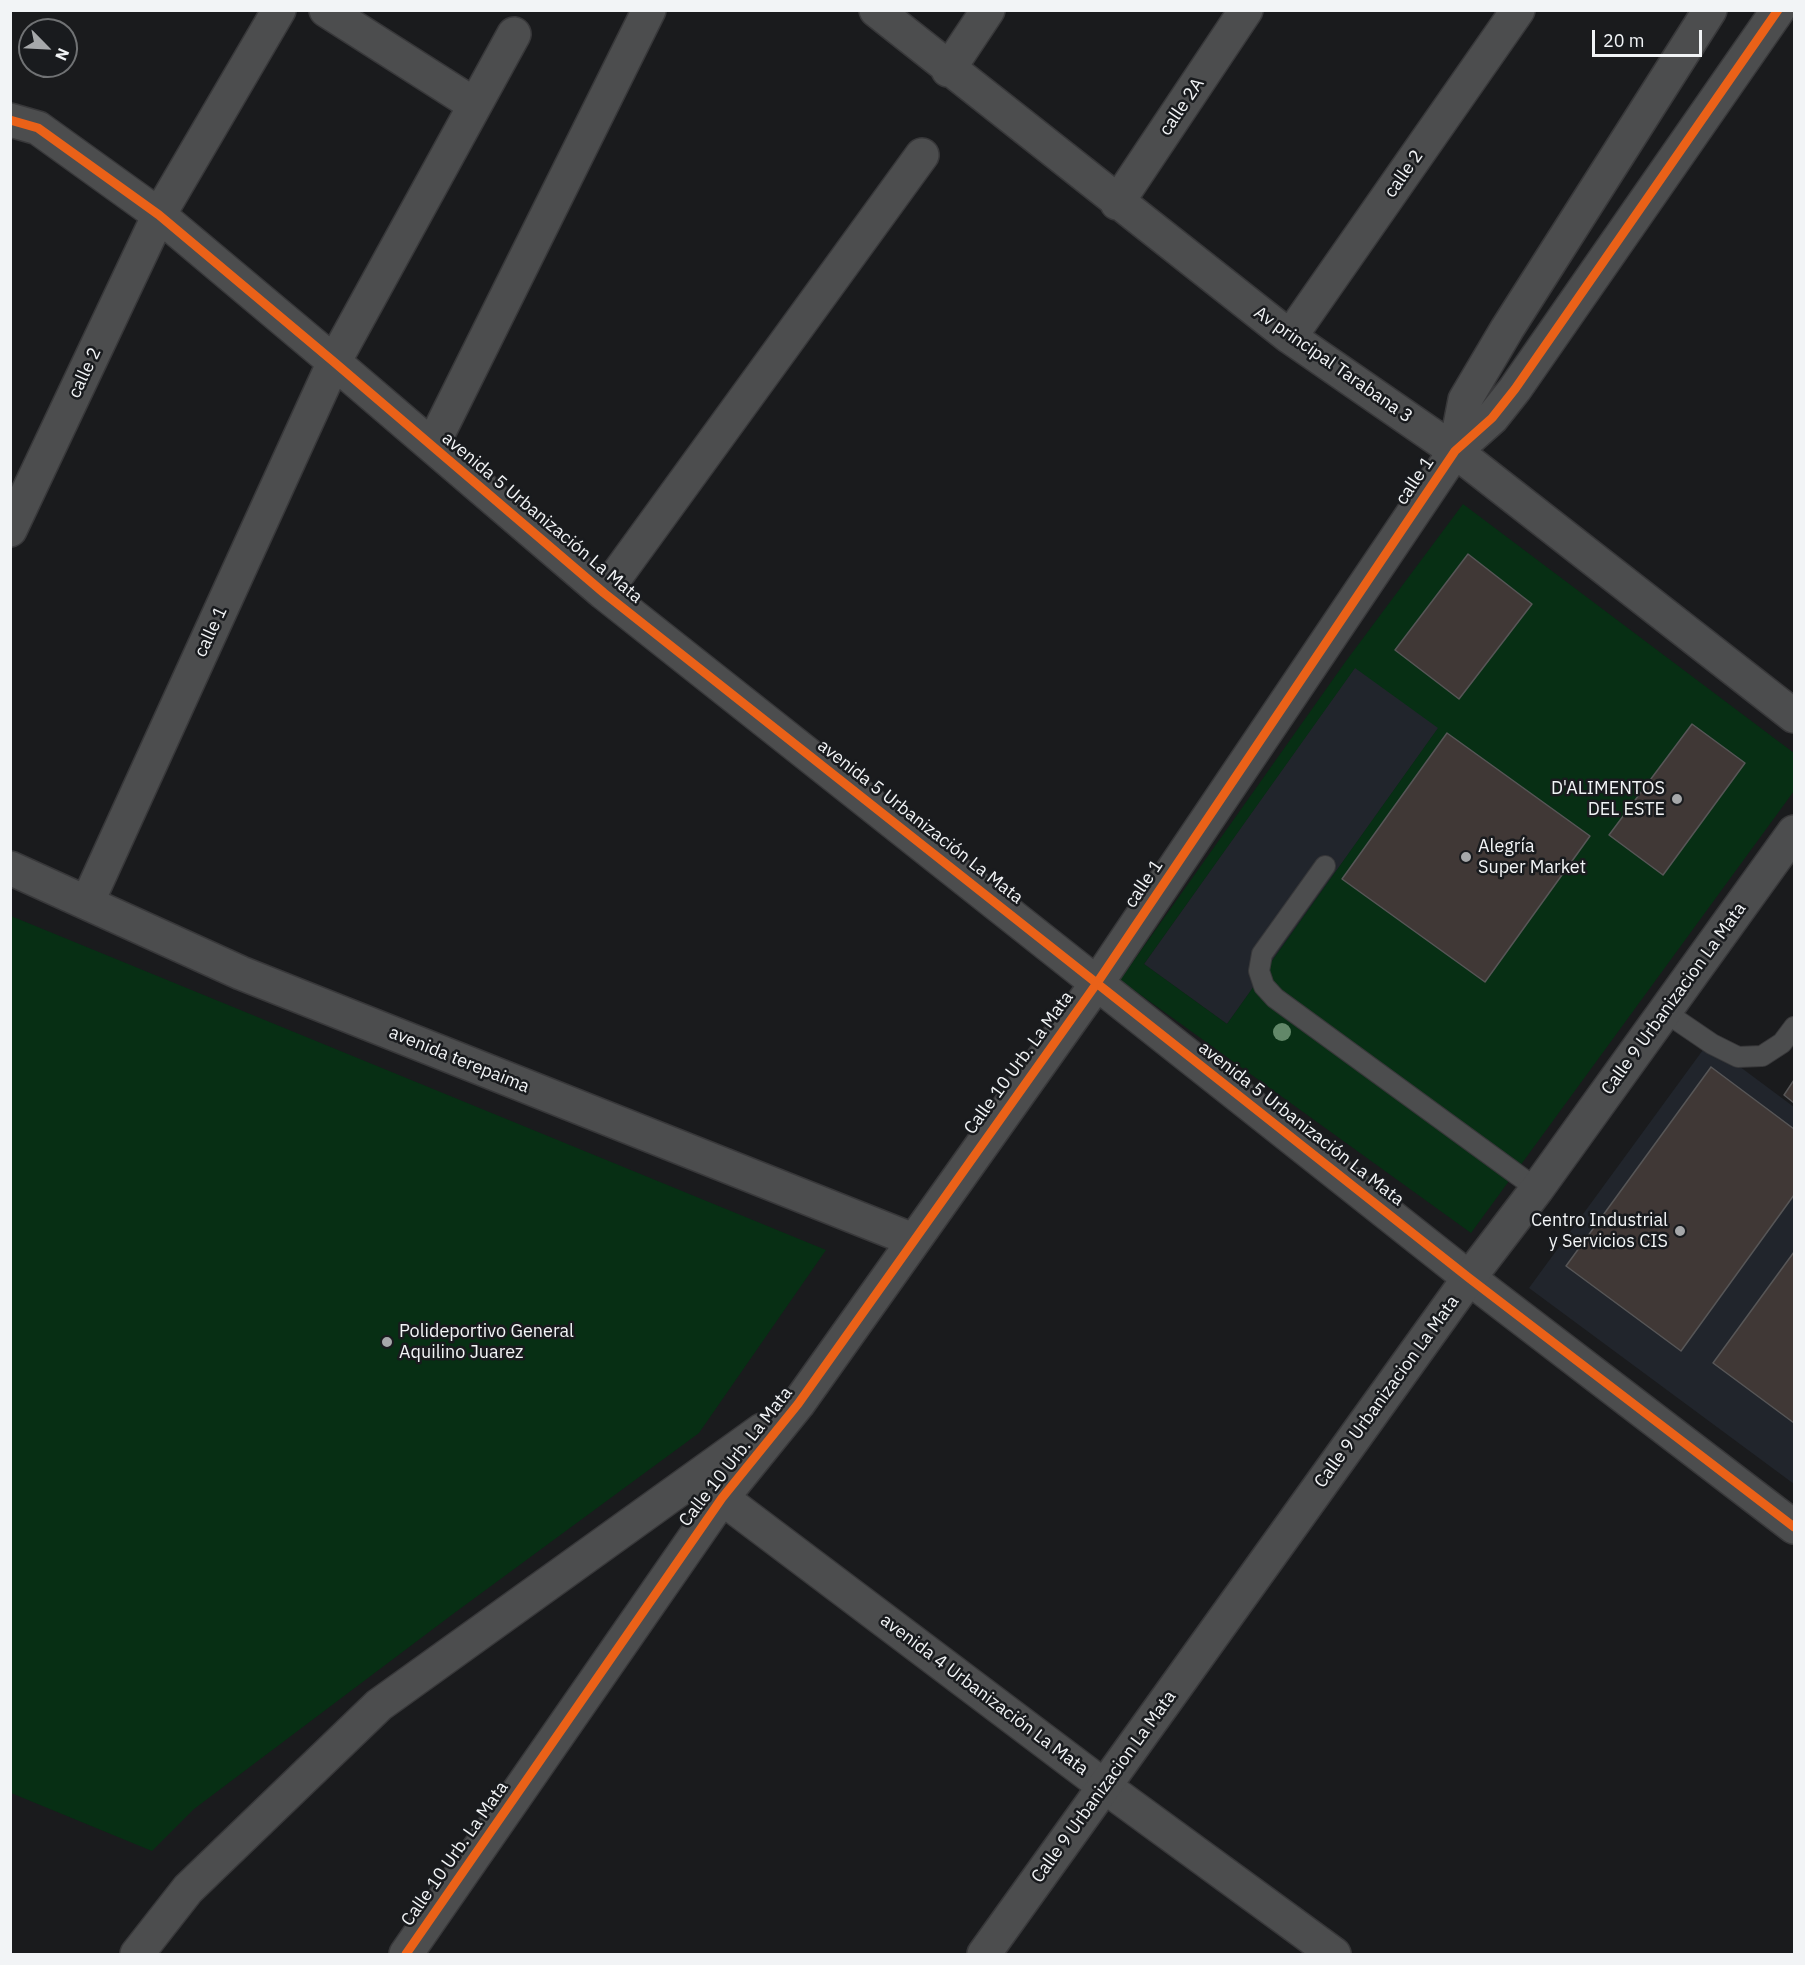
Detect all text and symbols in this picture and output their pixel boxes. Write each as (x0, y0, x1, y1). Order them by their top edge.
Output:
north arrow (18, 18, 78, 78)
scale bar (1595, 18, 1704, 56)
text: 20 m (1603, 29, 1645, 52)
text: N (51, 45, 74, 64)
street label: calle 2A (1155, 74, 1209, 140)
street label: calle 2 (1380, 146, 1428, 202)
street label: Av principal Tarabana 3 (1250, 302, 1416, 428)
street label: calle 2 (64, 344, 106, 402)
street label: avenida 5 Urbanización La Mata (437, 428, 647, 608)
street label: calle 1 (1391, 453, 1439, 509)
street label: calle 1 (190, 603, 232, 661)
street label: avenida 5 Urbanización La Mata (813, 735, 1027, 909)
place label: D'ALIMENTOS DEL ESTE (1551, 778, 1665, 820)
marker: D'ALIMENTOS DEL ESTE (1670, 792, 1684, 806)
place label: Alegría Super Market (1478, 836, 1586, 878)
marker: Alegría Super Market (1459, 850, 1473, 864)
street label: calle 1 (1120, 856, 1168, 912)
street label: Calle 9 Urbanizacion La Mata (1597, 899, 1751, 1099)
street label: Calle 10 Urb. La Mata (960, 987, 1078, 1139)
street label: avenida terepaima (386, 1022, 532, 1098)
street label: avenida 5 Urbanización La Mata (1194, 1037, 1408, 1211)
place label: Centro Industrial y Servicios CIS (1531, 1210, 1668, 1252)
marker: Centro Industrial y Servicios CIS (1673, 1224, 1687, 1238)
street label: Calle 9 Urbanizacion La Mata (1310, 1292, 1464, 1492)
place label: Polideportivo General Aquilino Juarez (399, 1321, 574, 1364)
marker: Polideportivo General Aquilino Juarez (380, 1335, 394, 1349)
street label: Calle 10 Urb. La Mata (675, 1383, 797, 1531)
street label: avenida 4 Urbanización La Mata (876, 1610, 1092, 1780)
street label: Calle 9 Urbanizacion La Mata (1027, 1687, 1181, 1887)
street label: Calle 10 Urb. La Mata (397, 1778, 513, 1930)

